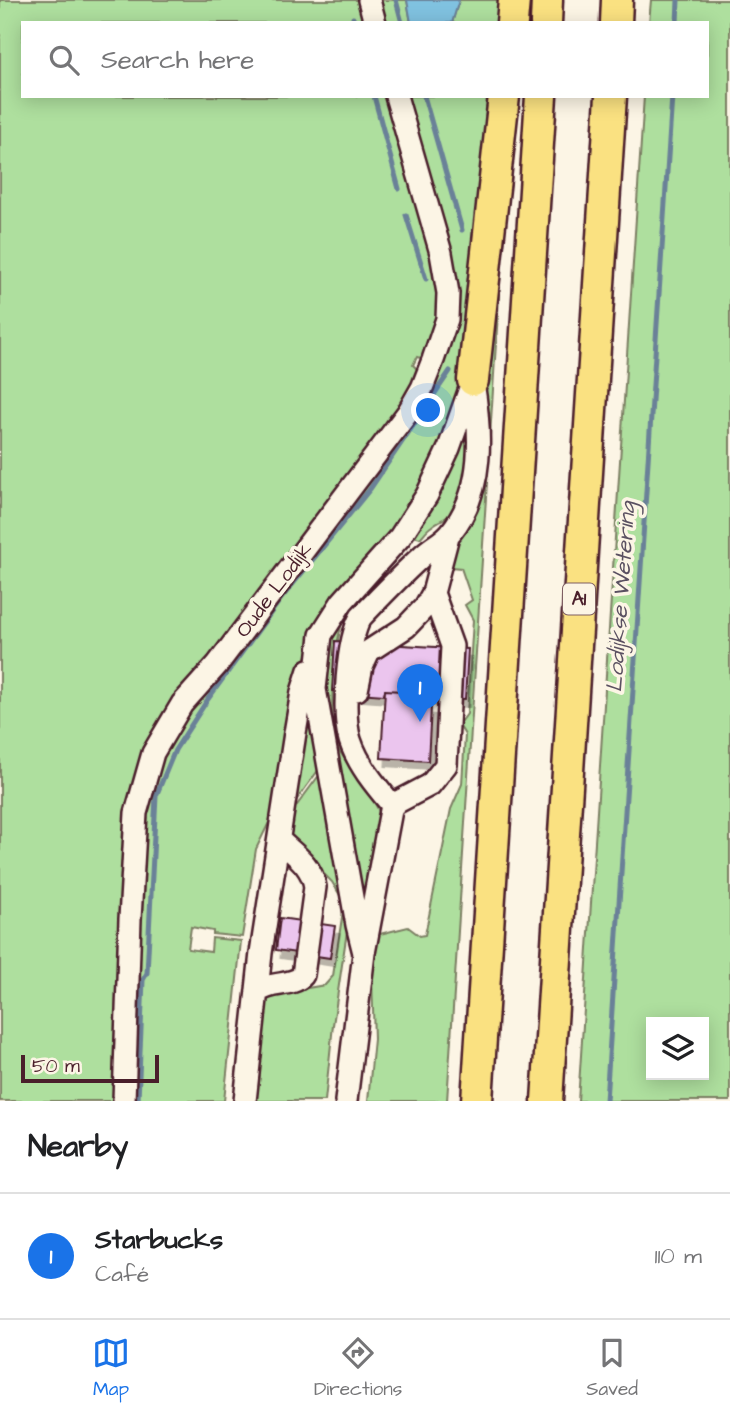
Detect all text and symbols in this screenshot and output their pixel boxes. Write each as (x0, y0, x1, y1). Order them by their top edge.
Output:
search box (21, 21, 709, 98)
icon: search (45, 41, 83, 79)
text: Search here (101, 42, 254, 78)
your location (411, 393, 445, 427)
water label: Lodijkse Wetering (598, 500, 645, 693)
street label: Oude Lodijk (229, 536, 319, 644)
road number: A1 (563, 584, 595, 614)
pin: 1 (397, 664, 443, 722)
map controls (646, 1017, 709, 1080)
button: layers (646, 1017, 709, 1080)
scale bar (21, 1052, 159, 1084)
text: 50 m (32, 1053, 80, 1080)
text: Nearby (28, 1126, 128, 1168)
text: Starbucks (95, 1222, 223, 1258)
text: 1 (50, 1240, 52, 1272)
text: 110 m (654, 1240, 702, 1272)
text: Café (95, 1258, 149, 1290)
tab: Map (92, 1334, 130, 1403)
tab: Directions (314, 1334, 402, 1403)
tab: Saved (586, 1334, 638, 1403)

